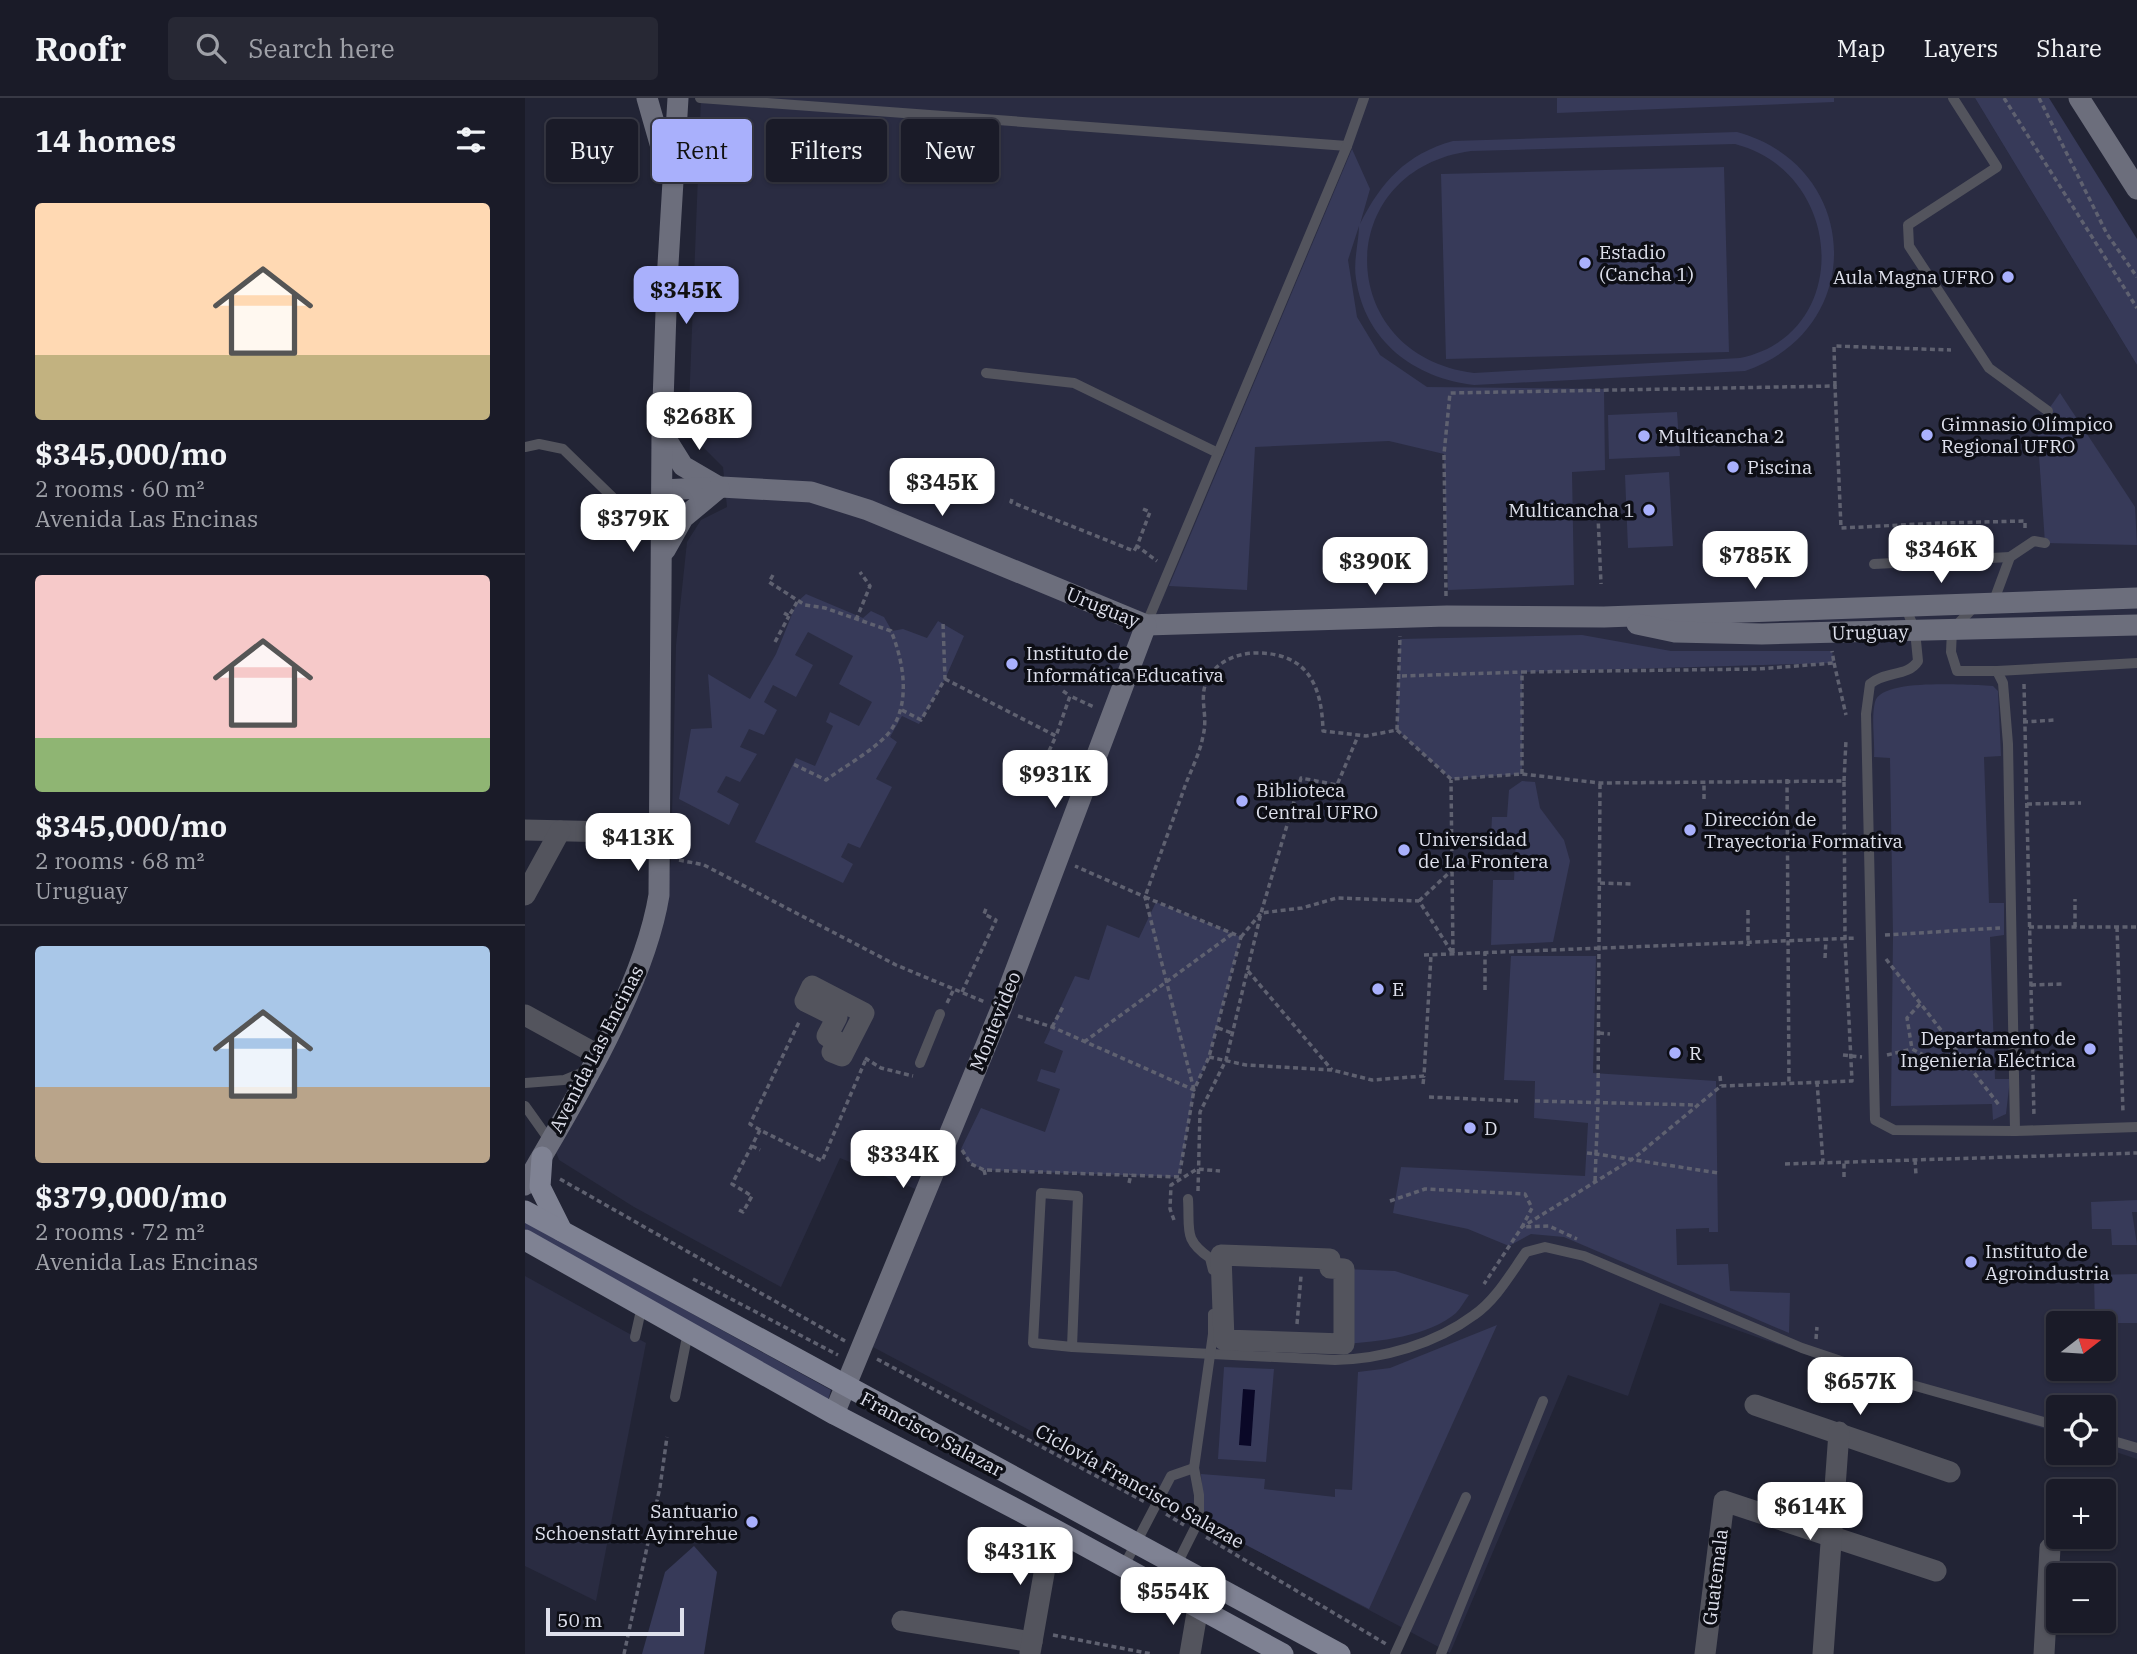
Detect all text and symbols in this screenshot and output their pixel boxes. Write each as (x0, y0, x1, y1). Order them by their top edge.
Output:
search box (168, 17, 658, 80)
text: Roofr (35, 27, 126, 70)
icon: search (192, 29, 230, 67)
text: Search here (248, 31, 395, 65)
text: Map (1837, 32, 1885, 64)
text: Layers (1923, 32, 1998, 64)
text: Share (2036, 32, 2102, 64)
chip: Buy (546, 119, 638, 182)
chip: Rent (652, 119, 752, 182)
chip: Filters (766, 119, 887, 182)
chip: New (901, 119, 999, 182)
text: 14 homes (35, 121, 176, 160)
icon: filters (452, 121, 490, 159)
place label: Estadio (Cancha 1) (1599, 240, 1694, 286)
icon: home (200, 248, 326, 374)
marker: Estadio (Cancha 1) (1577, 255, 1593, 271)
place label: Aula Magna UFRO (1833, 265, 1994, 289)
pin: $345K (637, 266, 735, 326)
marker: Aula Magna UFRO (2000, 269, 2016, 285)
text: $345K (650, 274, 722, 304)
pin: $268K (650, 392, 748, 452)
text: $268K (663, 400, 735, 430)
place label: Gimnasio Olímpico Regional UFRO (1941, 412, 2113, 458)
place label: Multicancha 2 (1658, 424, 1785, 448)
marker: Gimnasio Olímpico Regional UFRO (1919, 427, 1935, 443)
marker: Multicancha 2 (1636, 428, 1652, 444)
text: $345,000/mo (35, 434, 227, 473)
place label: Piscina (1747, 455, 1812, 479)
pin: $345K (893, 458, 991, 518)
marker: Piscina (1725, 459, 1741, 475)
text: $345K (906, 466, 978, 496)
text: 2 rooms · 60 m² (35, 473, 205, 503)
pin: $379K (584, 494, 682, 554)
place label: Multicancha 1 (1508, 498, 1635, 522)
text: $379K (597, 502, 669, 532)
marker: Multicancha 1 (1641, 502, 1657, 518)
text: Avenida Las Encinas (35, 503, 258, 533)
pin: $346K (1892, 526, 1990, 585)
pin: $785K (1706, 532, 1804, 591)
text: $346K (1905, 533, 1977, 563)
pin: $390K (1326, 538, 1424, 597)
text: $785K (1719, 539, 1791, 569)
text: $390K (1339, 545, 1411, 575)
street label: Uruguay (1063, 581, 1144, 633)
street label: Uruguay (1831, 619, 1910, 645)
icon: home (200, 620, 326, 746)
place label: Instituto de Informática Educativa (1026, 641, 1224, 687)
marker: Instituto de Informática Educativa (1004, 656, 1020, 672)
pin: $931K (1006, 750, 1104, 810)
text: $931K (1019, 758, 1091, 788)
place label: Biblioteca Central UFRO (1256, 778, 1378, 824)
marker: Biblioteca Central UFRO (1234, 793, 1250, 809)
text: $345,000/mo (35, 806, 227, 845)
place label: Dirección de Trayectoria Formativa (1704, 807, 1903, 853)
pin: $413K (589, 814, 687, 873)
text: $413K (602, 821, 674, 851)
marker: Dirección de Trayectoria Formativa (1682, 822, 1698, 838)
place label: Universidad de La Frontera (1418, 827, 1549, 873)
marker: Universidad de La Frontera (1396, 842, 1412, 858)
text: 2 rooms · 68 m² (35, 845, 205, 875)
text: Uruguay (35, 875, 128, 905)
street label: Avenida Las Encinas (543, 961, 649, 1137)
street label: Montevideo (964, 968, 1026, 1074)
place label: E (1392, 977, 1404, 1001)
marker: E (1370, 981, 1386, 997)
icon: home (200, 991, 326, 1117)
place label: Departamento de Ingeniería Eléctrica (1900, 1026, 2076, 1072)
place label: R (1689, 1041, 1702, 1065)
marker: Departamento de Ingeniería Eléctrica (2082, 1041, 2098, 1057)
marker: R (1667, 1045, 1683, 1061)
place label: D (1484, 1116, 1497, 1140)
marker: D (1462, 1120, 1478, 1136)
pin: $334K (854, 1130, 952, 1190)
text: $334K (867, 1138, 939, 1168)
text: $379,000/mo (35, 1177, 227, 1216)
text: 2 rooms · 72 m² (35, 1216, 205, 1246)
place label: Instituto de Agroindustria (1985, 1239, 2110, 1285)
text: Avenida Las Encinas (35, 1246, 258, 1276)
marker: Instituto de Agroindustria (1963, 1254, 1979, 1270)
north arrow (2046, 1311, 2116, 1381)
map controls (2046, 1311, 2116, 1633)
pin: $657K (1811, 1358, 1909, 1417)
text: $657K (1824, 1365, 1896, 1395)
street label: Francisco Salazar (857, 1386, 1008, 1482)
button: locate (2046, 1395, 2116, 1465)
street label: Ciclovía Francisco Salazae (1031, 1418, 1249, 1554)
button: + (2046, 1479, 2116, 1549)
pin: $614K (1761, 1482, 1859, 1542)
text: $614K (1774, 1490, 1846, 1520)
place label: Santuario Schoenstatt Ayinrehue (535, 1499, 738, 1545)
marker: Santuario Schoenstatt Ayinrehue (744, 1514, 760, 1530)
street label: Guatemala (1697, 1527, 1733, 1627)
pin: $431K (971, 1528, 1069, 1587)
text: $431K (984, 1535, 1056, 1565)
button: − (2046, 1563, 2116, 1633)
pin: $554K (1124, 1568, 1222, 1627)
text: $554K (1137, 1575, 1209, 1605)
scale bar (546, 1605, 684, 1637)
text: 50 m (557, 1608, 602, 1632)

